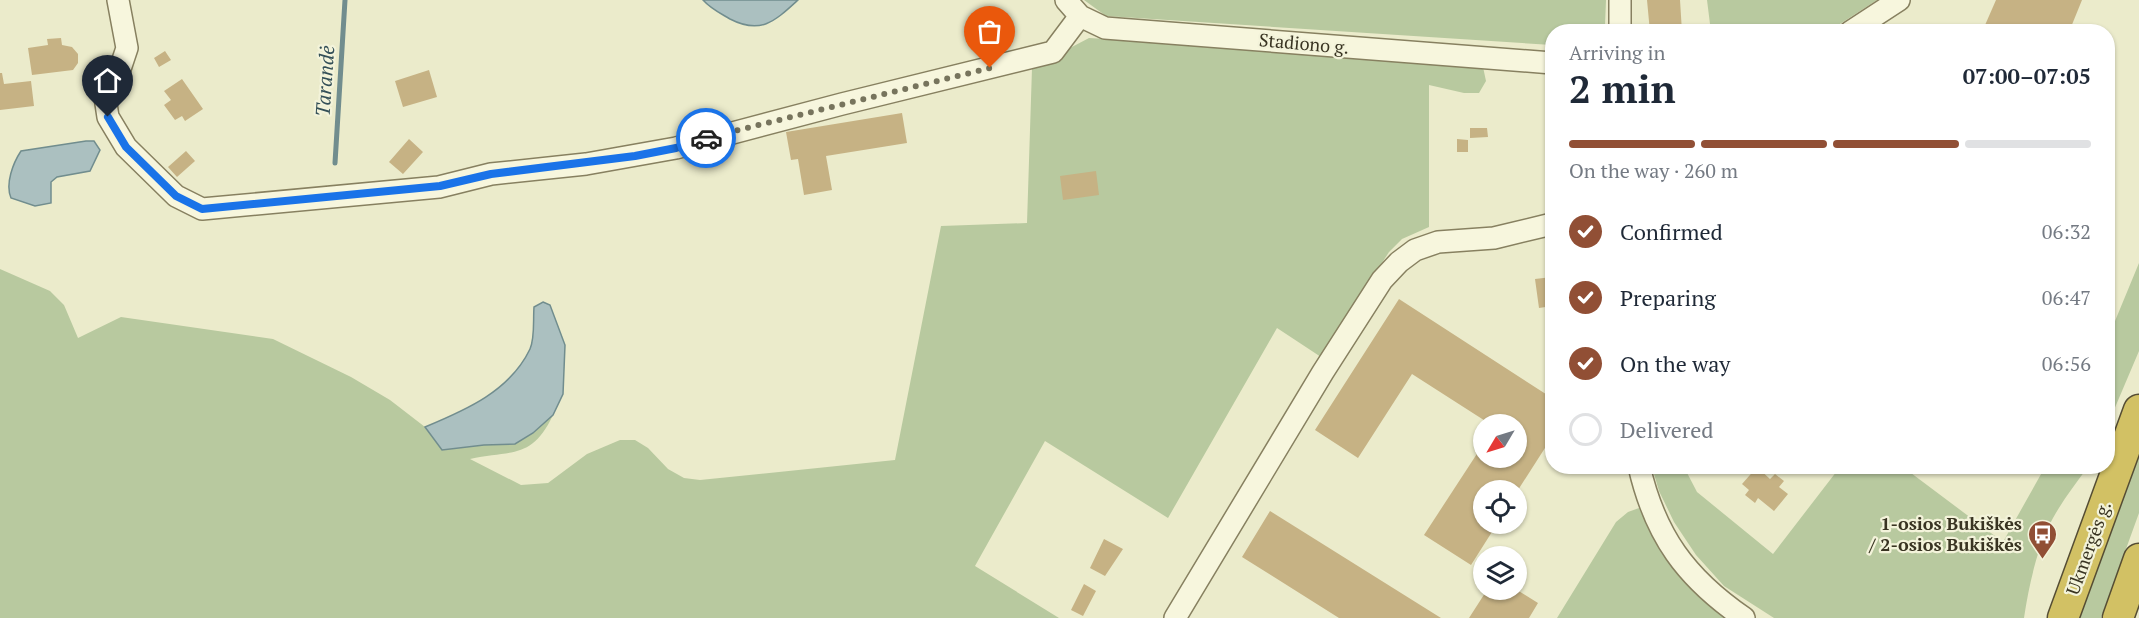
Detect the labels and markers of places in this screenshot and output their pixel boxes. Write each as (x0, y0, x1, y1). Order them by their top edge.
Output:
pin (964, 6, 1015, 68)
pin (82, 55, 133, 117)
place label: 1-osios Bukiškės / 2-osios Bukiškės (1868, 511, 2022, 556)
bus stop icon: 1-osios Bukiškės / 2-osios Bukiškės (2027, 518, 2059, 560)

